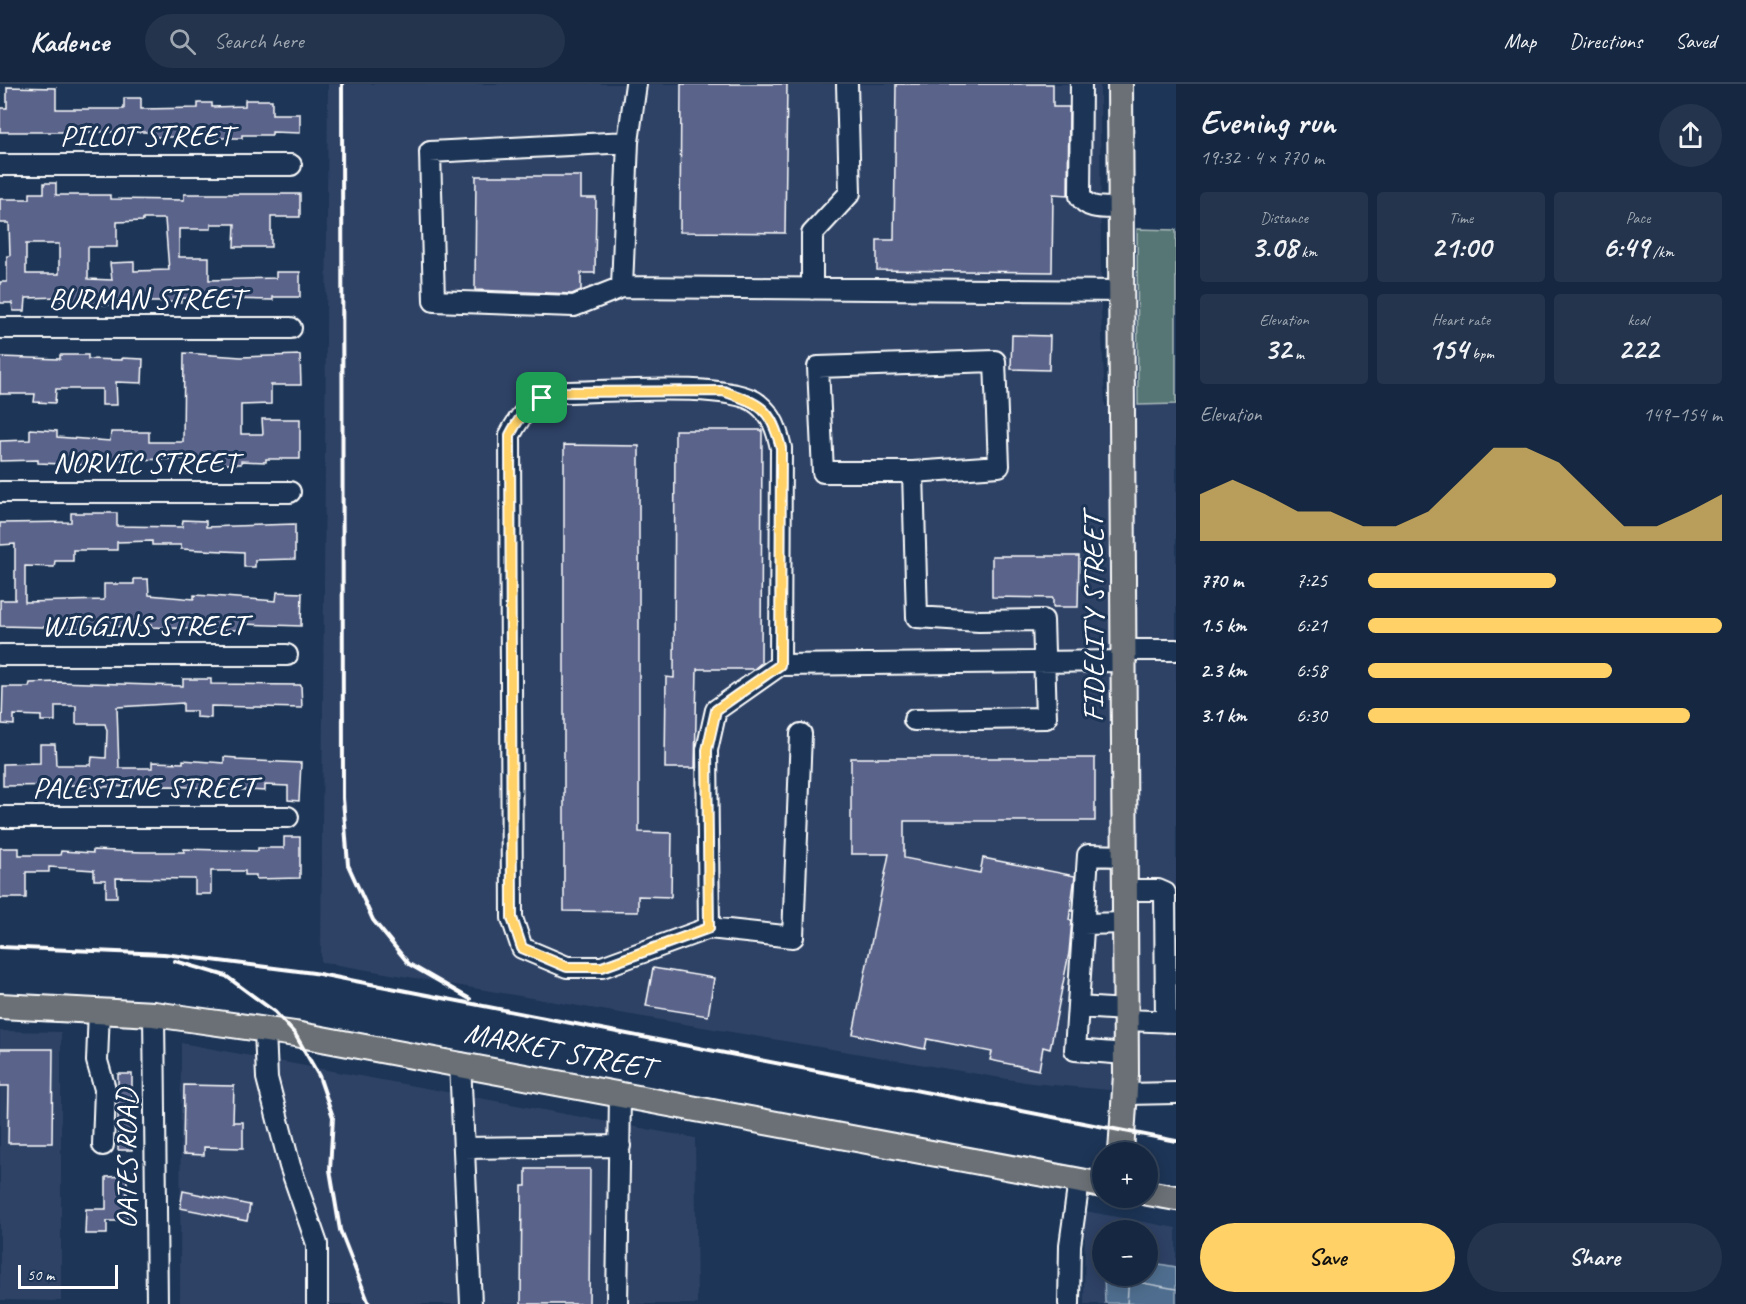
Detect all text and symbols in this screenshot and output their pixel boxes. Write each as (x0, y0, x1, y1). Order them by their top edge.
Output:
search box (145, 14, 565, 68)
text: Kadence (30, 24, 109, 59)
icon: search (166, 25, 199, 58)
text: Search here (214, 27, 304, 55)
text: Map (1504, 28, 1536, 54)
text: Directions (1569, 28, 1642, 54)
text: Saved (1675, 28, 1716, 54)
text: Evening run (1200, 101, 1335, 143)
button: share (1659, 104, 1722, 167)
street label: PILLOT STREET (60, 116, 239, 154)
text: 19:32 · 4 × 770 m (1200, 145, 1324, 170)
text: Distance (1260, 208, 1308, 228)
text: Time (1449, 208, 1473, 228)
text: Pace (1626, 208, 1650, 228)
text: 3.08 (1251, 228, 1297, 266)
text: 21:00 (1431, 228, 1491, 266)
text: 6:49 (1602, 228, 1649, 266)
text: km (1297, 242, 1317, 262)
text: /km (1649, 242, 1674, 262)
street label: BURMAN STREET (49, 279, 251, 317)
text: Elevation (1259, 310, 1309, 330)
text: Heart rate (1432, 310, 1490, 330)
text: kcal (1627, 310, 1649, 330)
text: 32 (1264, 330, 1291, 368)
text: 154 (1428, 330, 1468, 368)
text: 222 (1618, 330, 1658, 368)
text: m (1291, 344, 1304, 364)
text: bpm (1468, 344, 1494, 364)
pin (516, 372, 567, 423)
icon: arrive (525, 381, 558, 414)
text: Elevation (1200, 402, 1262, 427)
text: 149–154 m (1643, 402, 1722, 427)
street label: NORVIC STREET (53, 443, 245, 481)
street label: FIDELITY STREET (1074, 507, 1112, 722)
text: 770 m (1200, 568, 1243, 593)
text: 7:25 (1296, 568, 1327, 593)
street label: WIGGINS STREET (42, 606, 254, 644)
text: 1.5 km (1200, 613, 1246, 638)
text: 6:21 (1296, 613, 1327, 638)
text: 2.3 km (1200, 658, 1247, 683)
text: 6:58 (1296, 658, 1327, 683)
text: 3.1 km (1200, 703, 1247, 728)
text: 6:30 (1296, 703, 1327, 728)
street label: PALESTINE STREET (33, 768, 263, 806)
street label: MARKET STREET (461, 1013, 664, 1088)
street label: OATES ROAD (107, 1086, 145, 1229)
map controls (1092, 1142, 1158, 1286)
button: + (1092, 1142, 1158, 1208)
button: − (1092, 1220, 1158, 1286)
button: Save (1200, 1223, 1455, 1292)
button: Share (1467, 1223, 1722, 1292)
scale bar (18, 1262, 118, 1290)
text: 50 m (27, 1265, 54, 1285)

